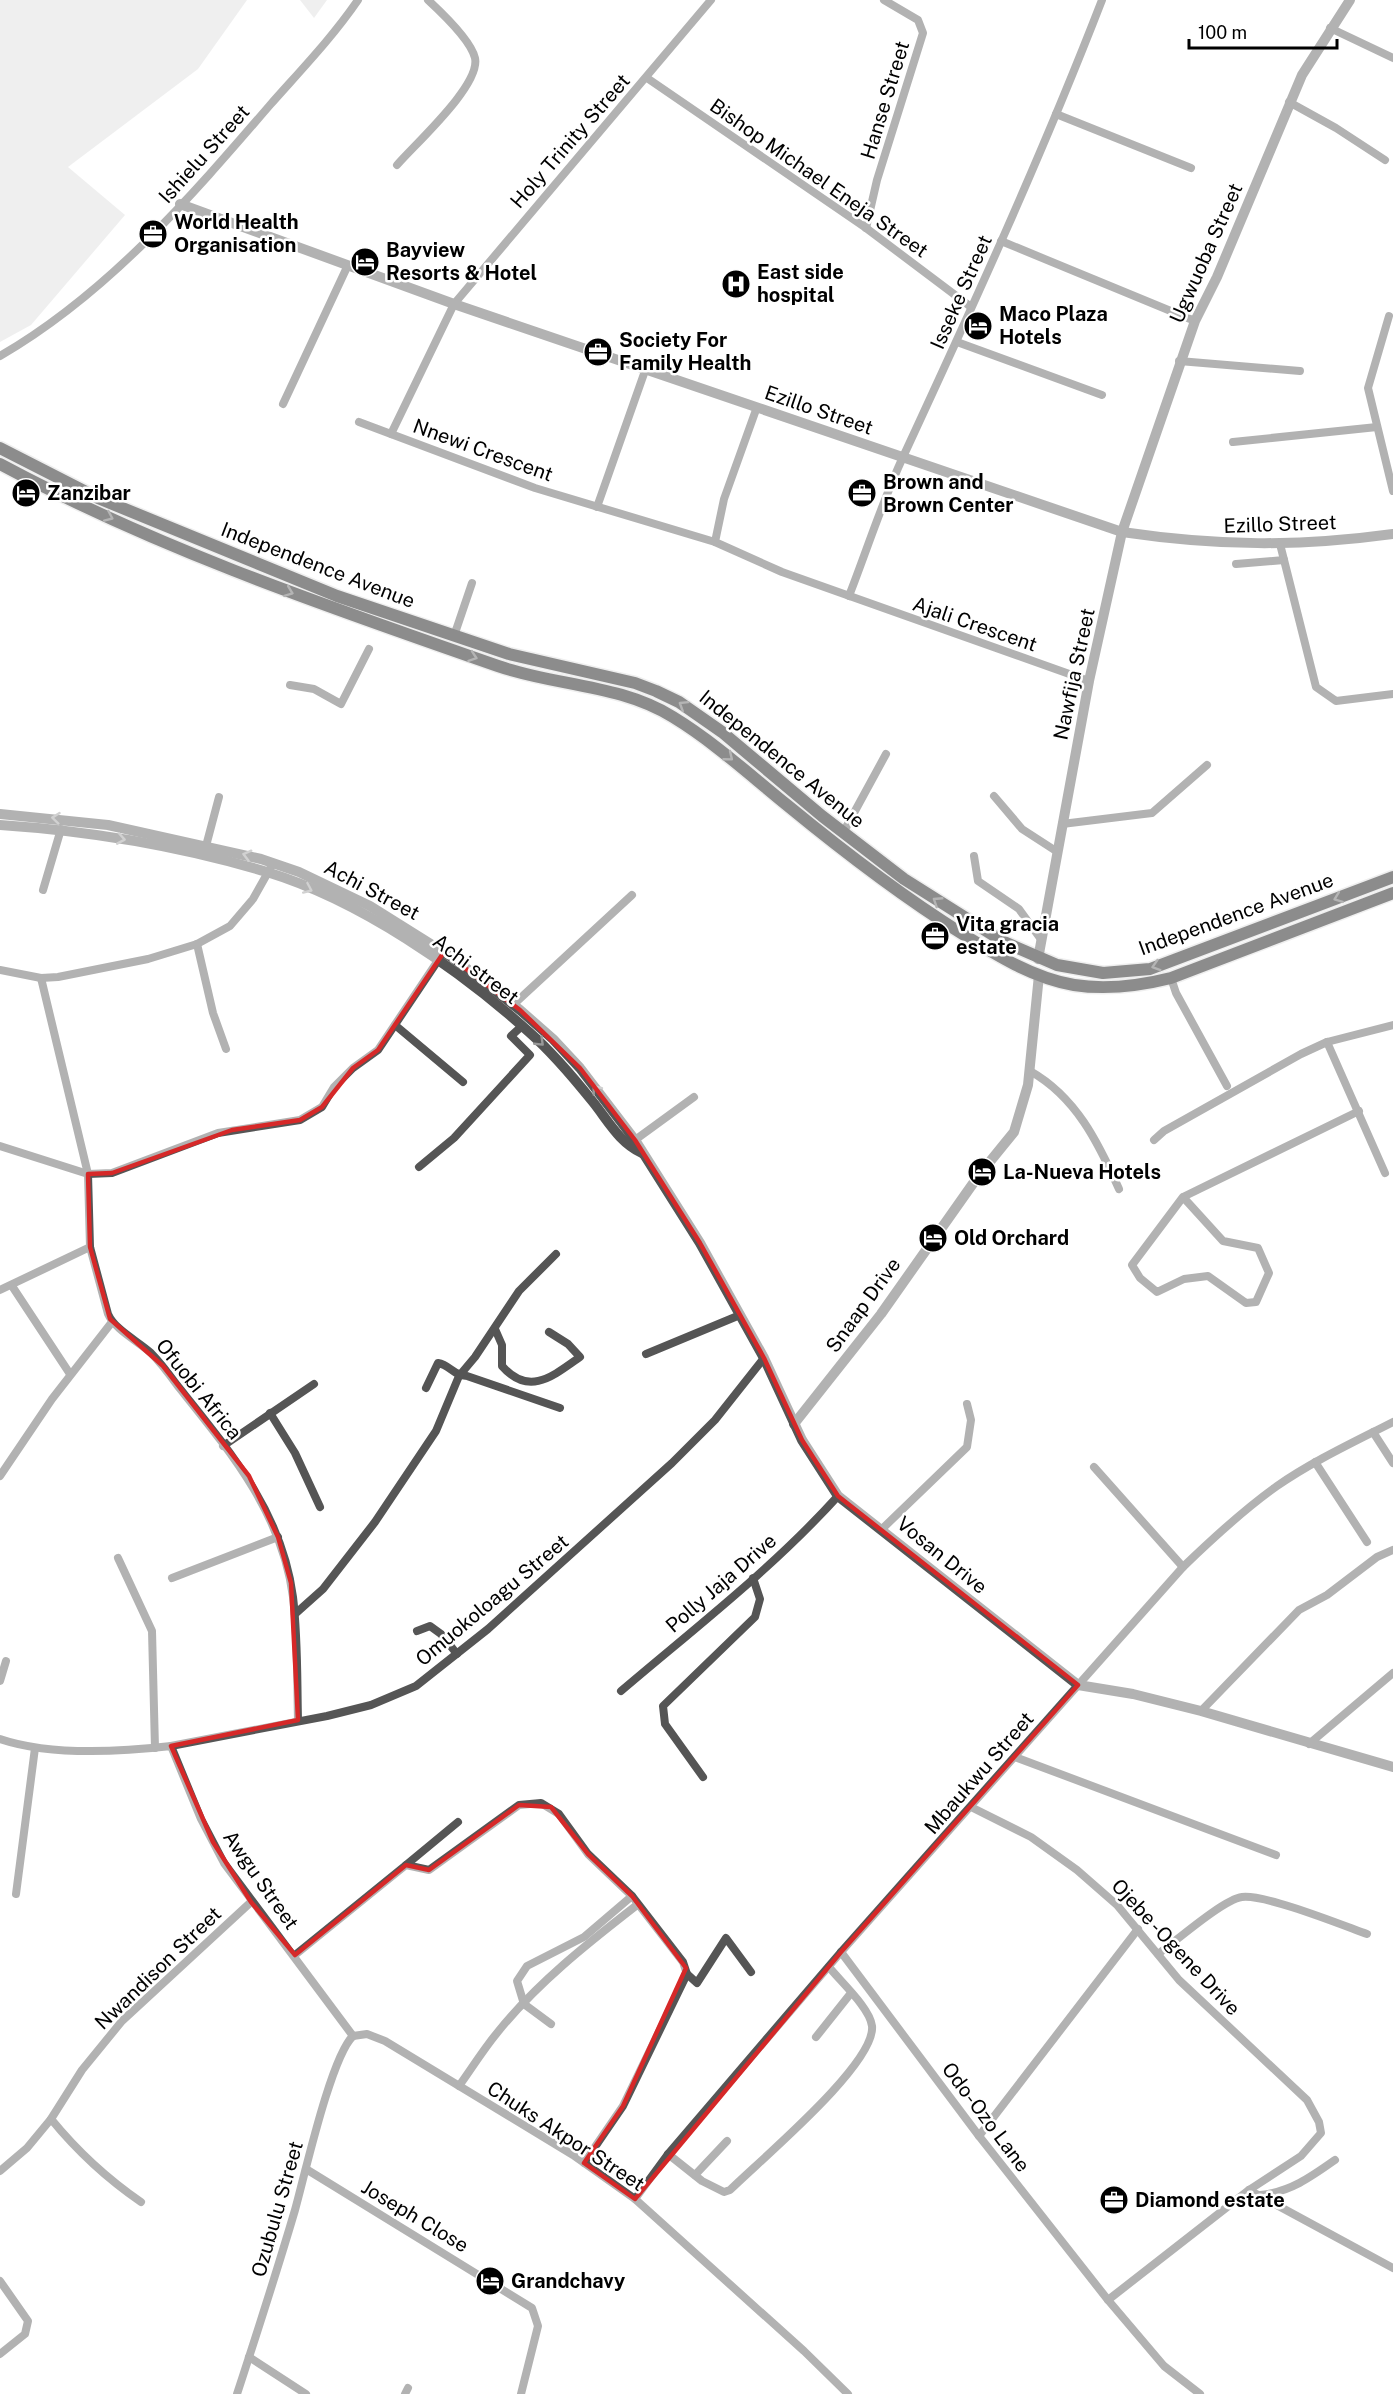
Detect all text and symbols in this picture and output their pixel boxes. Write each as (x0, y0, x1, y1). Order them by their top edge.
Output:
scale bar (1189, 12, 1338, 50)
text: 100 m (1198, 22, 1247, 43)
street label: Hanse Street (856, 38, 914, 162)
street label: Holy Trinity Street (505, 69, 635, 213)
street label: Bishop Michael Eneja Street (705, 93, 933, 263)
street label: Ishielu Street (154, 100, 254, 208)
street label: Ugwuoba Street (1164, 179, 1248, 327)
place label: World Health Organisation (174, 210, 299, 257)
office icon: World Health Organisation (137, 218, 169, 250)
street label: Isseke Street (925, 231, 997, 353)
place label: Bayview Resorts & Hotel (386, 238, 537, 285)
hotel icon: Bayview Resorts & Hotel (349, 246, 381, 278)
place label: East side hospital (757, 260, 844, 307)
hospital icon: East side hospital (720, 268, 752, 300)
place label: Maco Plaza Hotels (999, 302, 1108, 349)
hotel icon: Maco Plaza Hotels (962, 310, 994, 342)
place label: Society For Family Health (619, 328, 751, 375)
office icon: Society For Family Health (582, 336, 614, 368)
street label: Ezillo Street (762, 380, 876, 440)
street label: Nnewi Crescent (410, 414, 556, 486)
place label: Brown and Brown Center (883, 470, 1013, 517)
hotel icon: Zanzibar (10, 477, 42, 509)
office icon: Brown and Brown Center (846, 477, 878, 509)
place label: Zanzibar (47, 481, 131, 505)
one-way arrow (103, 510, 114, 522)
street label: Ezillo Street (1223, 510, 1337, 538)
street label: Independence Avenue (218, 517, 418, 613)
one-way arrow (283, 585, 294, 597)
street label: Ajali Crescent (910, 591, 1040, 657)
street label: Nawfija Street (1048, 606, 1100, 742)
one-way arrow (467, 650, 478, 662)
street label: Independence Avenue (695, 685, 869, 833)
one-way arrow (679, 701, 689, 713)
one-way arrow (722, 750, 733, 761)
one-way arrow (51, 812, 61, 825)
one-way arrow (116, 832, 125, 844)
one-way arrow (242, 850, 253, 862)
street label: Achi Street (320, 855, 424, 925)
street label: Independence Avenue (1135, 868, 1337, 960)
one-way arrow (302, 882, 313, 894)
one-way arrow (1333, 890, 1344, 903)
one-way arrow (933, 897, 944, 908)
place label: Vita gracia estate (956, 912, 1059, 959)
office icon: Vita gracia estate (919, 920, 951, 952)
street label: Achi street (428, 929, 524, 1009)
one-way arrow (1151, 959, 1162, 971)
one-way arrow (532, 1035, 543, 1046)
one-way arrow (592, 1085, 603, 1096)
hotel icon: La-Nueva Hotels (966, 1156, 998, 1188)
place label: La-Nueva Hotels (1003, 1160, 1161, 1184)
hotel icon: Old Orchard (917, 1222, 949, 1254)
place label: Old Orchard (954, 1226, 1069, 1250)
street label: Snaap Drive (821, 1253, 905, 1357)
street label: Ofuobi Africa (151, 1334, 247, 1444)
street label: Vosan Drive (892, 1511, 992, 1599)
street label: Polly Jaja Drive (661, 1528, 781, 1638)
street label: Omuokoloagu Street (411, 1529, 573, 1671)
street label: Mbaukwu Street (919, 1707, 1039, 1839)
street label: Awgu Street (218, 1826, 304, 1934)
street label: Ojebe -Ogene Drive (1107, 1874, 1245, 2020)
street label: Nwandison Street (90, 1902, 226, 2034)
street label: Odo-Ozo Lane (937, 2057, 1035, 2177)
street label: Chuks Akpor Street (483, 2076, 649, 2196)
street label: Ozubulu Street (246, 2138, 308, 2280)
street label: Joseph Close (357, 2175, 473, 2257)
office icon: Diamond estate (1098, 2184, 1130, 2216)
place label: Diamond estate (1135, 2188, 1285, 2212)
hotel icon: Grandchavy (474, 2265, 506, 2297)
place label: Grandchavy (511, 2269, 625, 2293)

